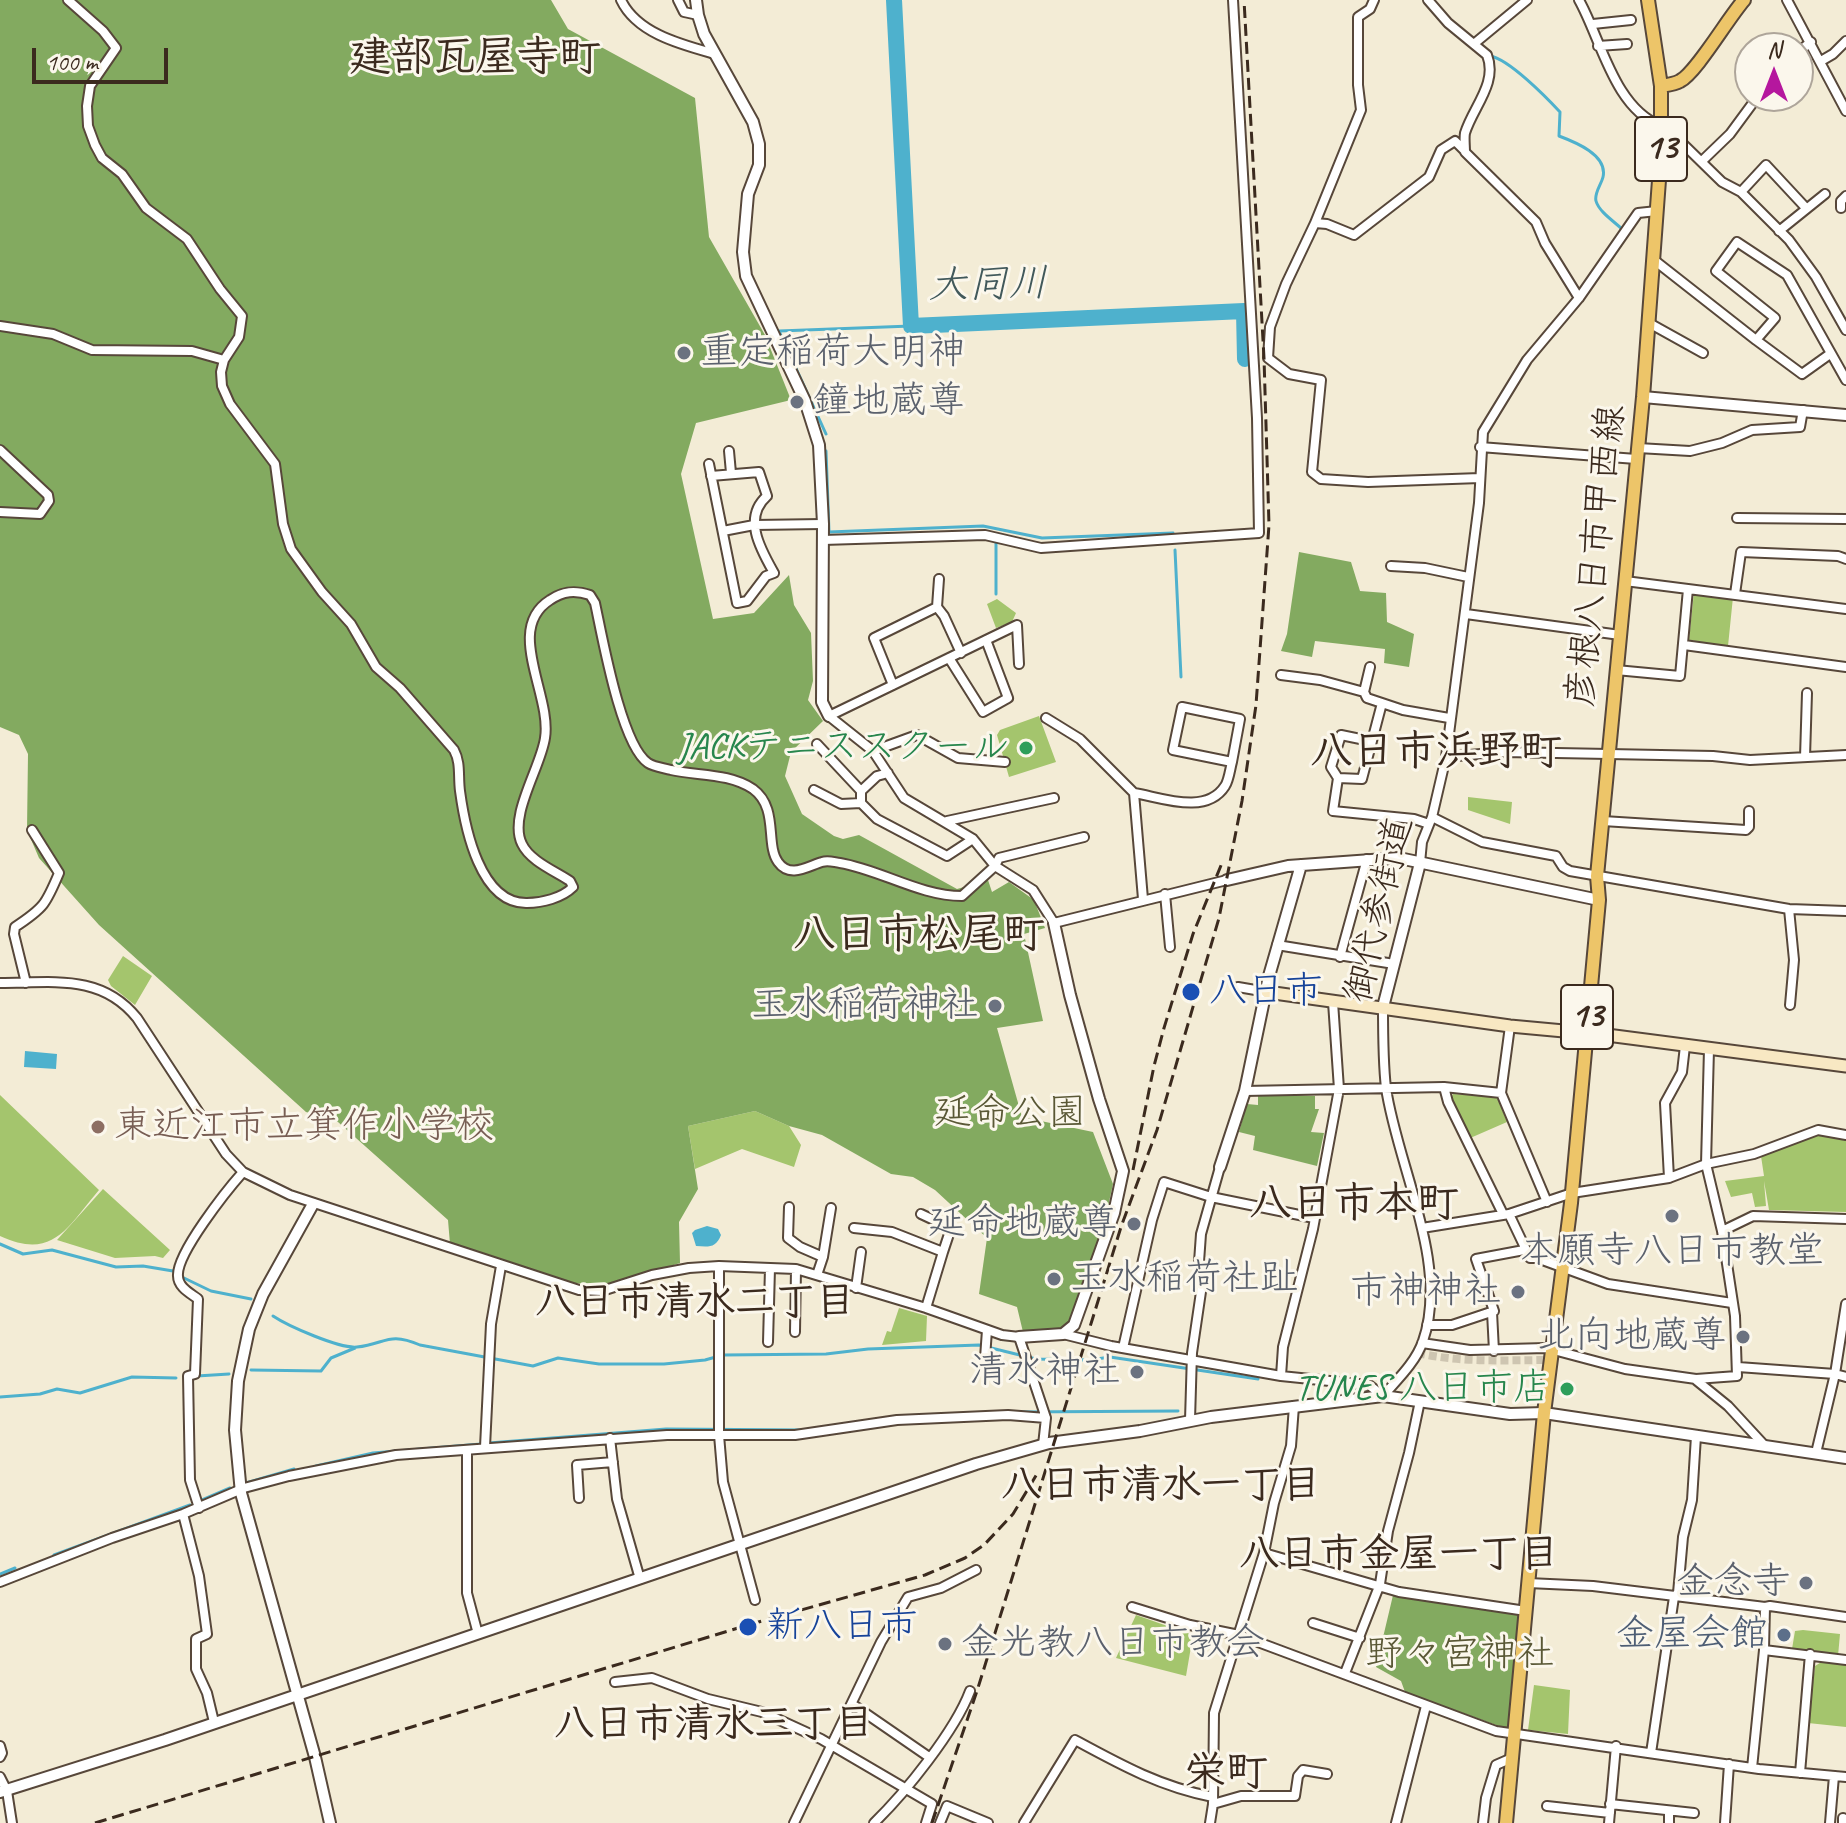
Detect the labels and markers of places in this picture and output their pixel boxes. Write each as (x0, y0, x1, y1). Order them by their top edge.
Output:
place label: 重定稲荷大明神 (700, 330, 966, 376)
marker: 重定稲荷大明神 (675, 344, 693, 362)
place label: 鐘地蔵尊 (813, 379, 965, 425)
marker: 鐘地蔵尊 (788, 393, 806, 411)
place label: JACKテニススクール (677, 725, 1010, 771)
marker: JACKテニススクール (1017, 739, 1035, 757)
place label: 八日市 (1209, 969, 1323, 1015)
marker: 八日市 (1180, 981, 1202, 1003)
place label: 玉水稲荷神社 (751, 983, 979, 1029)
marker: 玉水稲荷神社 (986, 997, 1004, 1015)
place label: 東近江市立箕作小学校 (114, 1104, 494, 1150)
marker: 東近江市立箕作小学校 (89, 1118, 107, 1136)
place label: 延命地蔵尊 (928, 1201, 1118, 1247)
marker: 本願寺八日市教堂 (1663, 1207, 1681, 1225)
marker: 延命地蔵尊 (1125, 1215, 1143, 1233)
place label: 本願寺八日市教堂 (1520, 1229, 1824, 1275)
place label: 玉水稲荷社趾 (1070, 1256, 1298, 1302)
place label: 市神神社 (1350, 1269, 1502, 1315)
marker: 玉水稲荷社趾 (1045, 1270, 1063, 1288)
marker: 市神神社 (1509, 1283, 1527, 1301)
place label: 北向地蔵尊 (1537, 1314, 1727, 1360)
marker: 北向地蔵尊 (1734, 1328, 1752, 1346)
place label: 清水神社 (969, 1349, 1121, 1395)
marker: 清水神社 (1128, 1363, 1146, 1381)
place label: TUNES 八日市店 (1294, 1366, 1551, 1412)
marker: TUNES 八日市店 (1558, 1380, 1576, 1398)
place label: 金念寺 (1676, 1560, 1790, 1606)
marker: 金念寺 (1797, 1574, 1815, 1592)
place label: 新八日市 (766, 1604, 918, 1650)
place label: 金屋会館 (1616, 1612, 1768, 1658)
marker: 新八日市 (737, 1616, 759, 1638)
place label: 金光教八日市教会 (961, 1621, 1265, 1667)
marker: 金屋会館 (1775, 1626, 1793, 1644)
marker: 金光教八日市教会 (936, 1635, 954, 1653)

